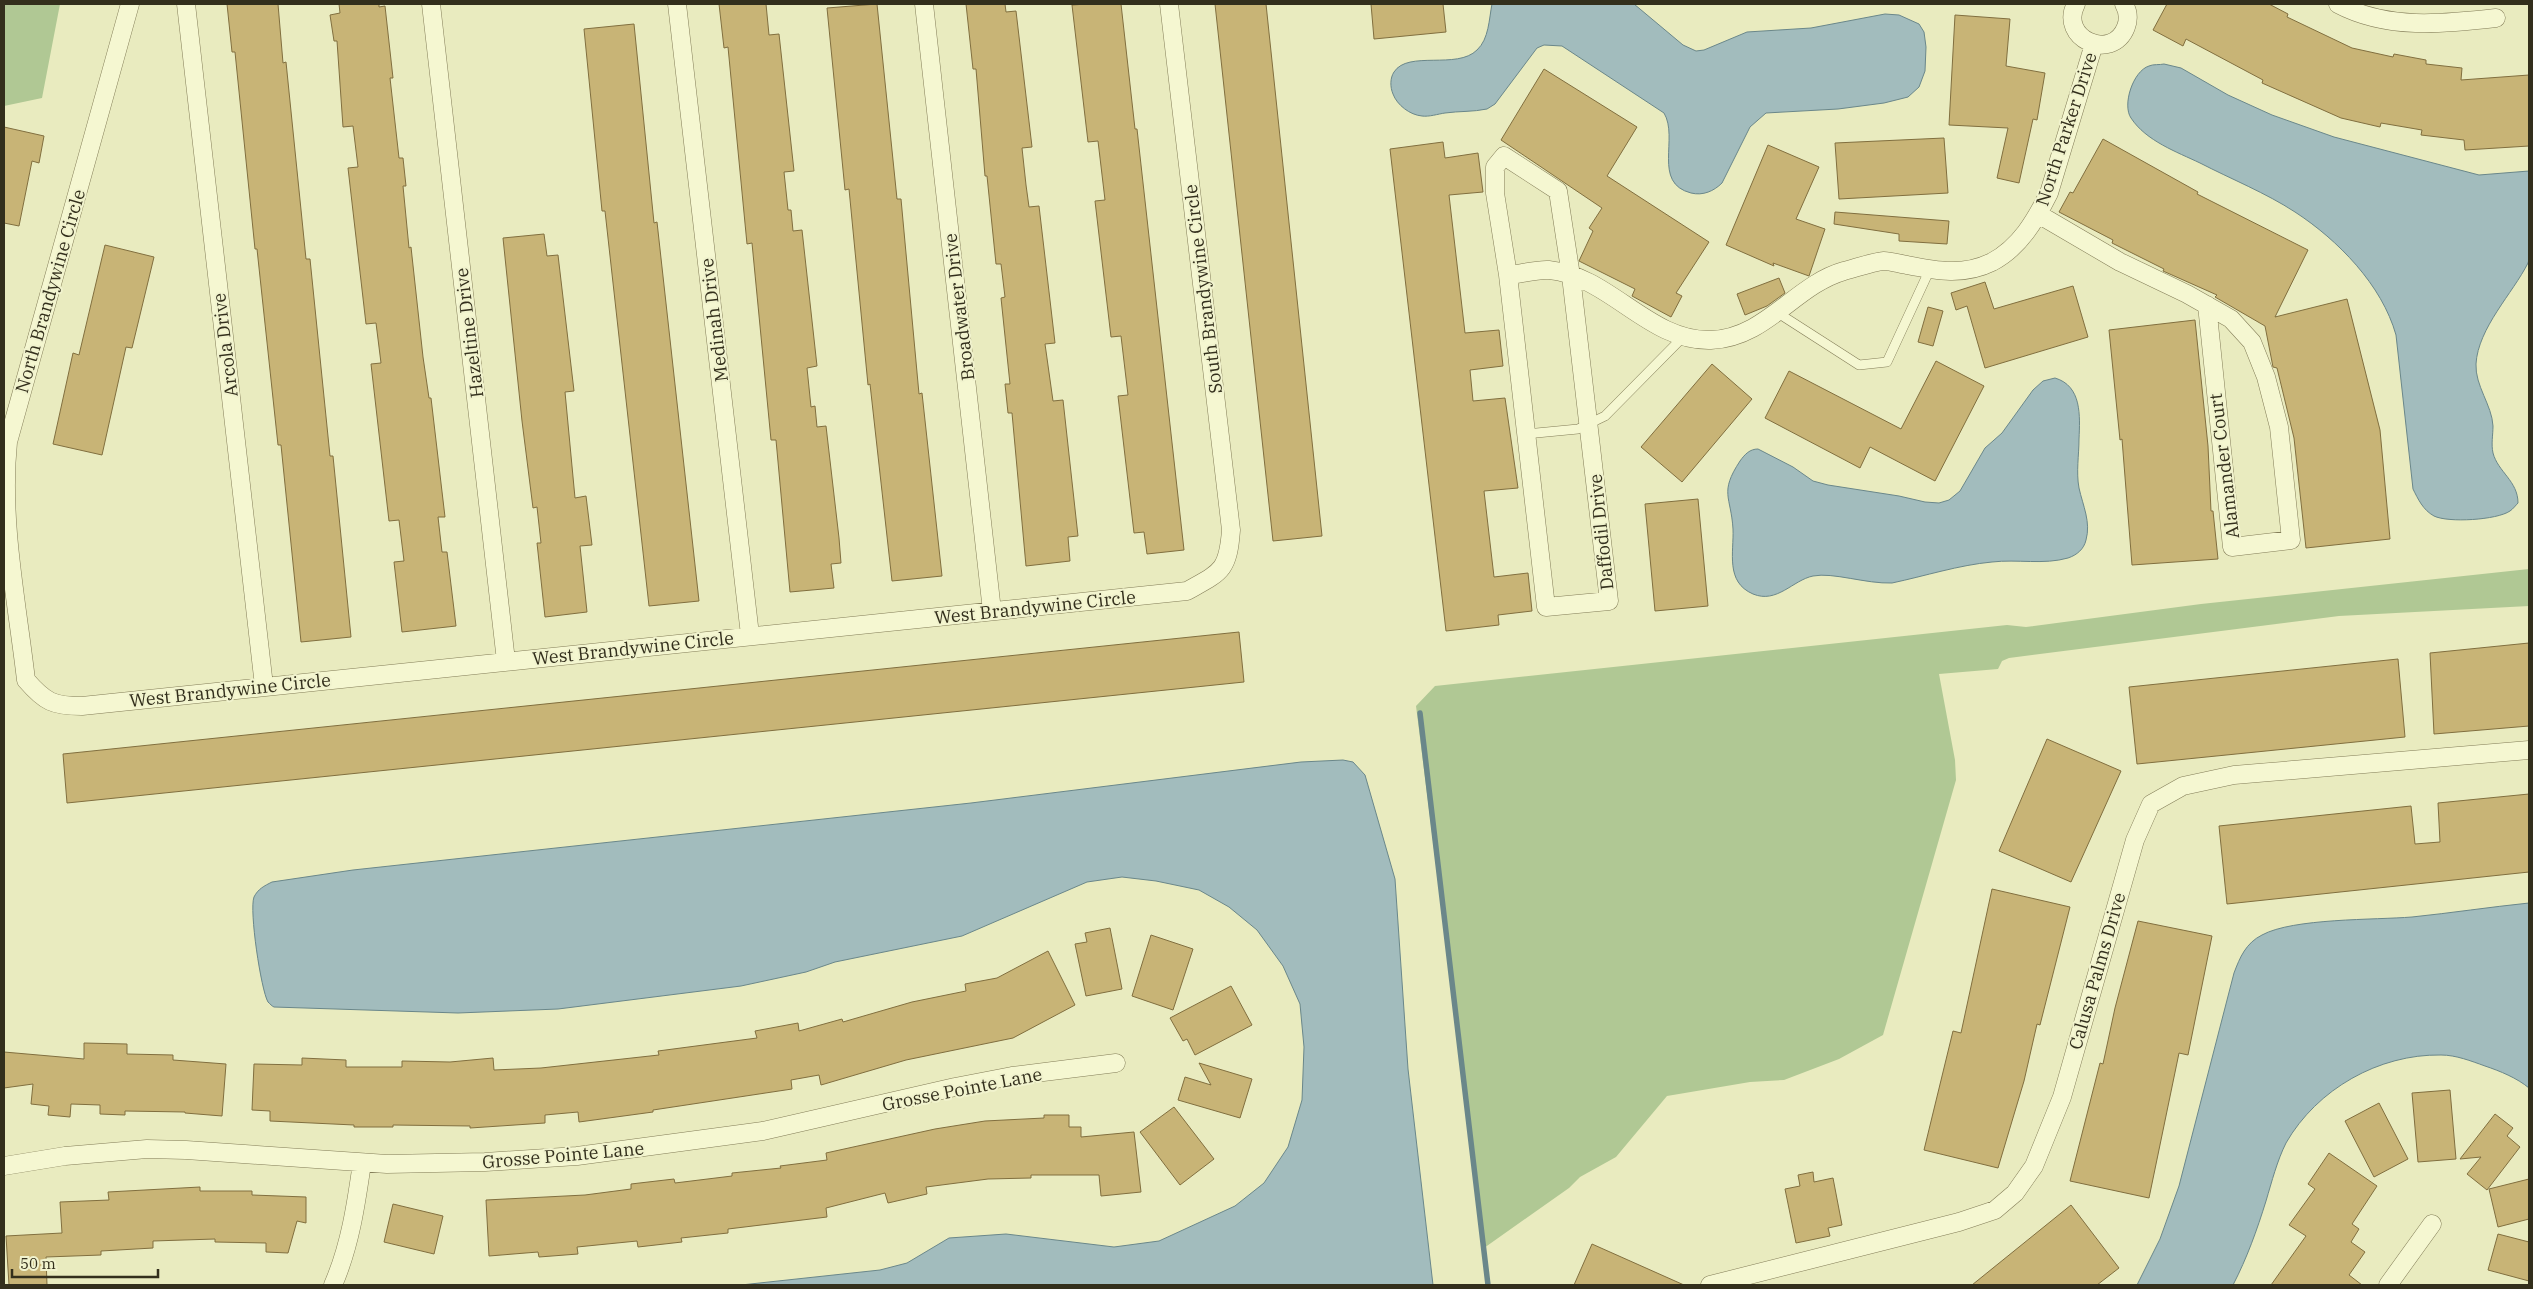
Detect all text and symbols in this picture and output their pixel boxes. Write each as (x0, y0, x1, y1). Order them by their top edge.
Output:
street label: North Parker Drive (2030, 49, 2102, 209)
street label: South Brandywine Circle (1179, 183, 1227, 395)
street label: North Brandywine Circle (10, 186, 90, 396)
street label: Broadwater Drive (939, 232, 979, 382)
street label: Medinah Drive (695, 257, 733, 383)
street label: Hazeltine Drive (450, 267, 488, 399)
street label: Arcola Drive (207, 292, 243, 398)
street label: Alamander Court (2204, 392, 2244, 540)
street label: Daffodil Drive (1583, 473, 1619, 591)
street label: West Brandywine Circle (933, 585, 1137, 629)
street label: West Brandywine Circle (531, 626, 735, 670)
street label: West Brandywine Circle (128, 668, 332, 712)
street label: Calusa Palms Drive (2064, 890, 2130, 1052)
street label: Grosse Pointe Lane (880, 1062, 1044, 1116)
street label: Grosse Pointe Lane (481, 1136, 645, 1174)
scale bar (12, 1246, 159, 1278)
text: 50 m (20, 1254, 56, 1273)

